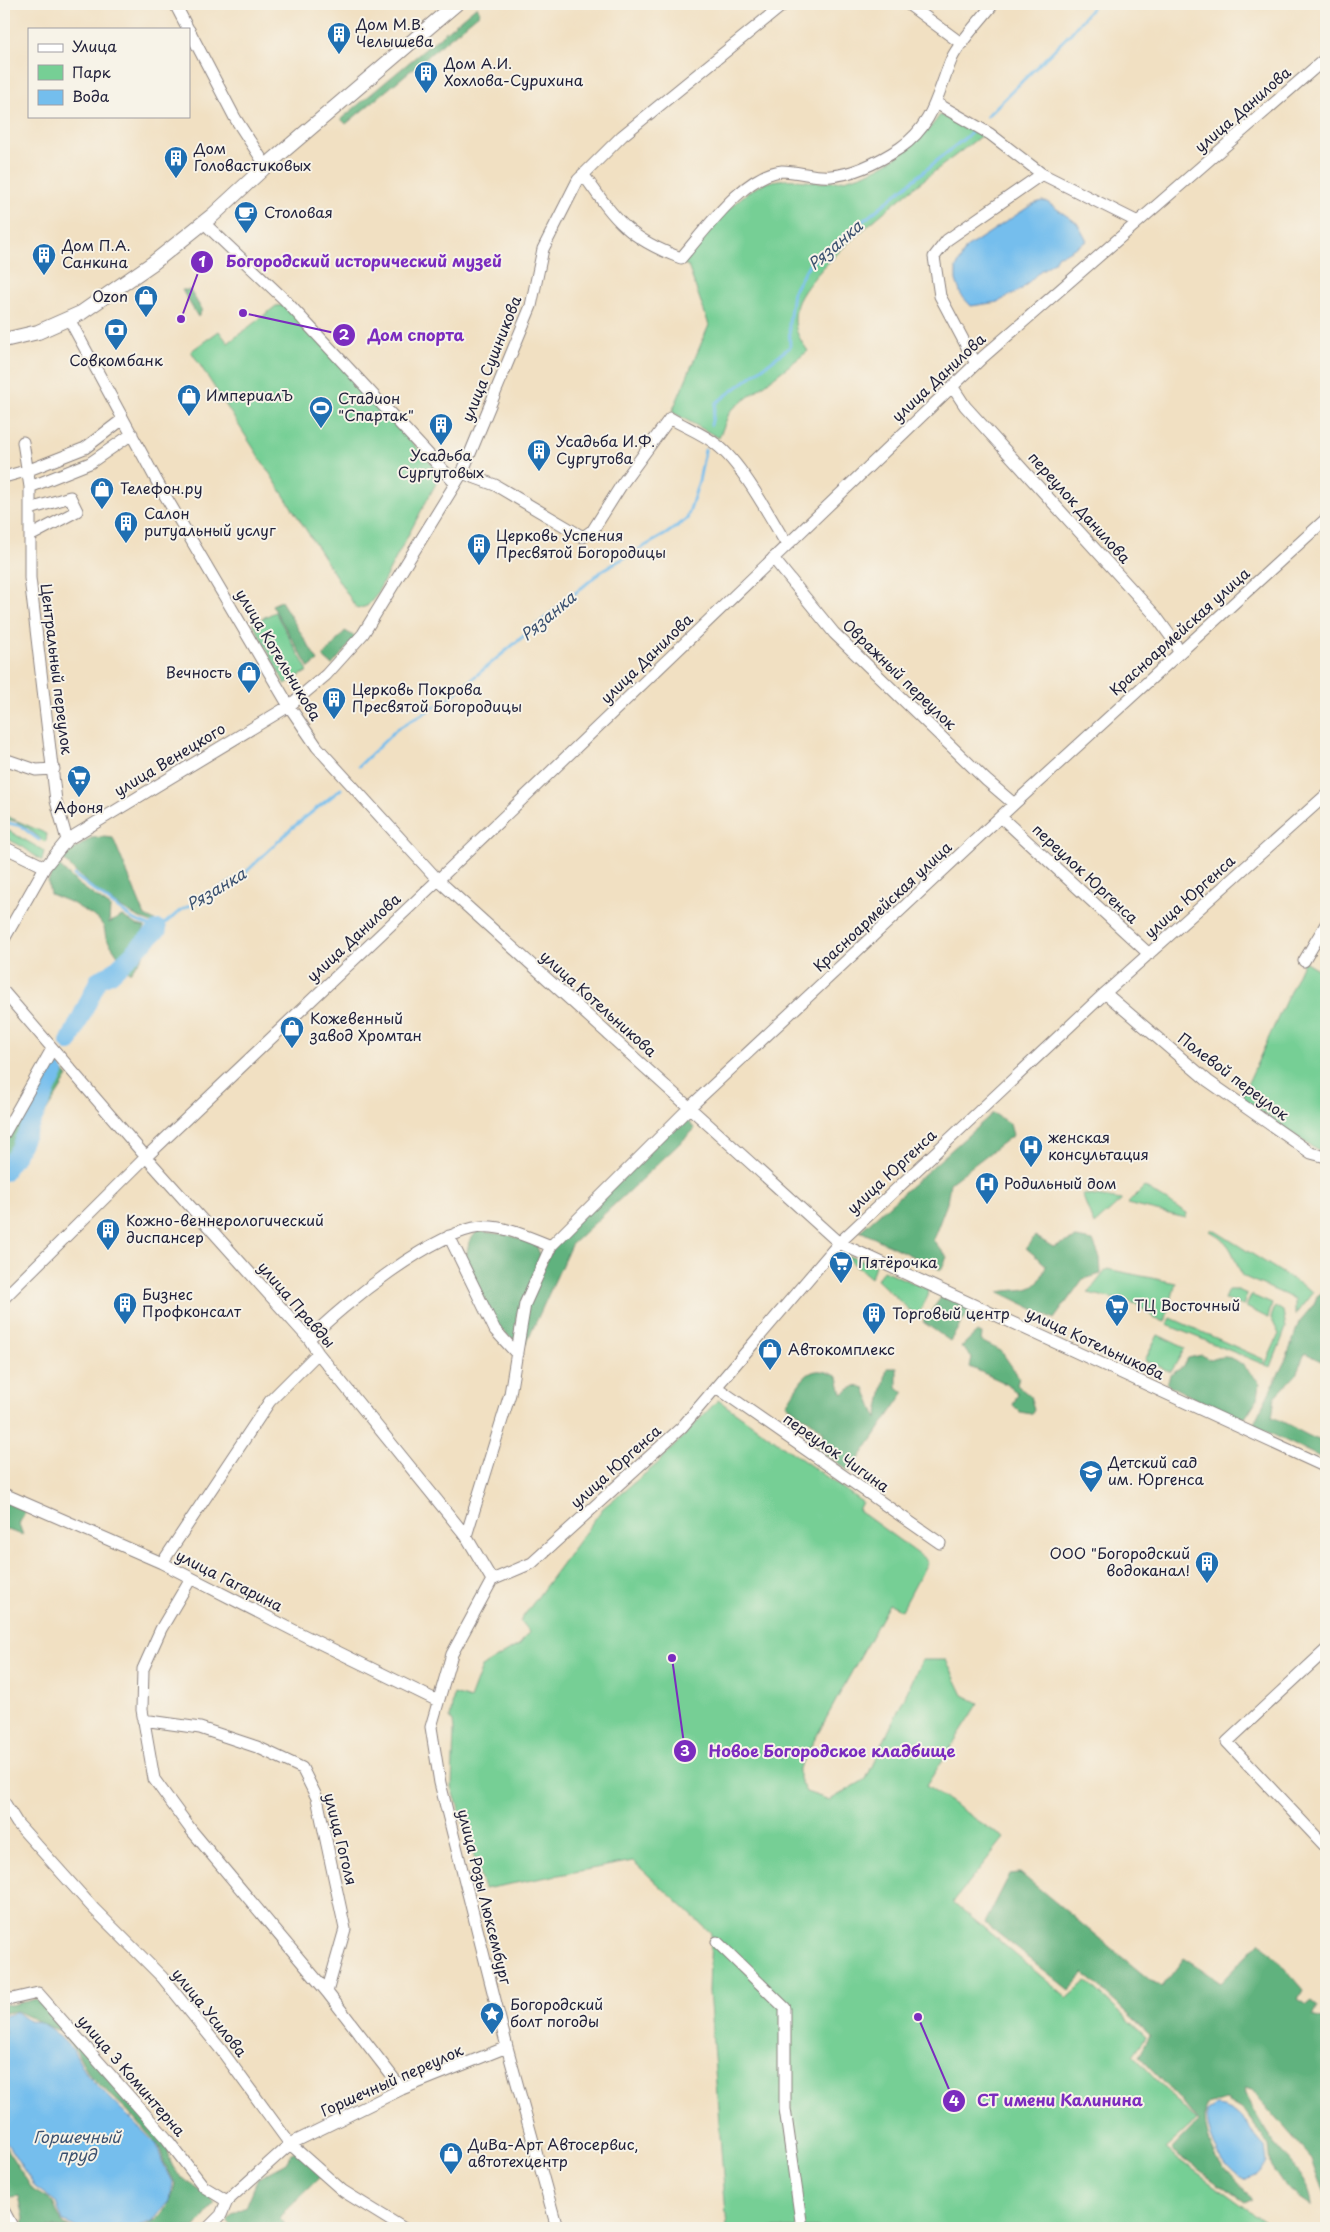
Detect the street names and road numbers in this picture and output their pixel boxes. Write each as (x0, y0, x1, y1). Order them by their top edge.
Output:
street label: улица Данилова (1189, 60, 1296, 157)
street label: улица Сушникова (455, 291, 527, 425)
street label: улица Данилова (886, 327, 991, 427)
street label: переулок Данилова (1024, 446, 1137, 568)
street label: Красноармейская улица (1104, 561, 1255, 700)
street label: Центральный переулок (36, 582, 79, 756)
street label: улица Котельникова (231, 584, 328, 725)
street label: улица Данилова (594, 607, 698, 708)
street label: Овражный переулок (838, 613, 962, 735)
street label: улица Венецкого (109, 716, 229, 801)
street label: переулок Юргенса (1028, 818, 1145, 929)
street label: Красноармейская улица (808, 835, 957, 976)
street label: улица Юргенса (1139, 848, 1240, 943)
street label: улица Данилова (301, 887, 406, 987)
street label: улица Котельникова (536, 944, 663, 1062)
street label: Полевой переулок (1173, 1026, 1294, 1125)
street label: улица Юргенса (841, 1123, 941, 1219)
street label: улица Правды (253, 1256, 341, 1352)
street label: улица Котельникова (1023, 1300, 1169, 1385)
street label: переулок Чигина (779, 1407, 895, 1497)
street label: улица Юргенса (565, 1418, 666, 1513)
street label: улица Гагарина (172, 1543, 288, 1617)
street label: улица Гоголя (319, 1790, 364, 1887)
street label: улица Розы Люксембург (453, 1806, 518, 1987)
street label: улица Усилова (167, 1963, 254, 2062)
street label: улица 3 Коминтерна (73, 2009, 192, 2141)
street label: Горшечный переулок (316, 2038, 466, 2121)

